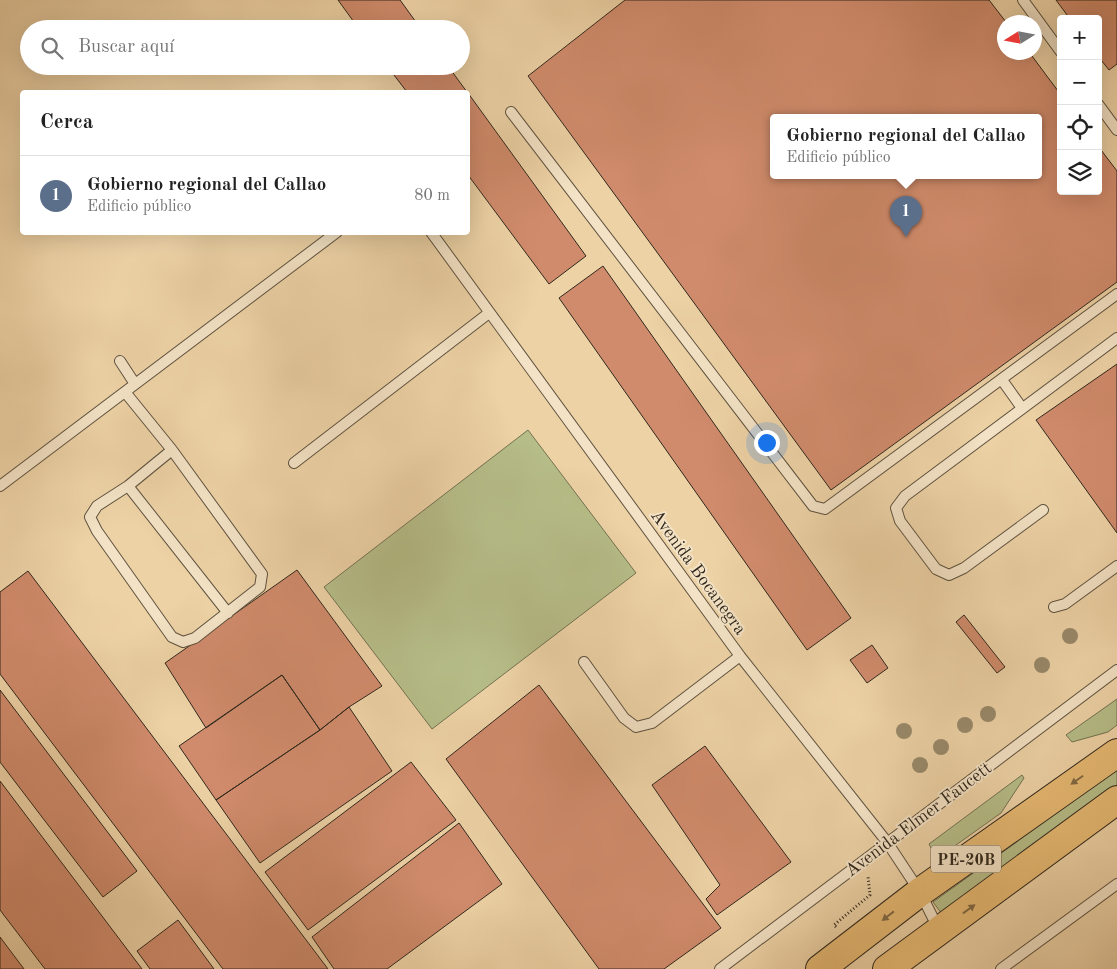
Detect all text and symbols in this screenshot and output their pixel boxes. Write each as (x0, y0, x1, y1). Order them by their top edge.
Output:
north arrow (997, 15, 1042, 60)
map controls (1057, 15, 1102, 195)
button: + (1057, 15, 1102, 60)
search box (20, 20, 470, 75)
icon: search (38, 34, 66, 62)
text: Buscar aquí (78, 38, 174, 57)
button: − (1057, 60, 1102, 105)
button: locate (1057, 105, 1102, 150)
text: Cerca (40, 112, 93, 133)
popup (770, 114, 1042, 179)
text: Gobierno regional del Callao (786, 127, 1026, 146)
text: Edificio público (786, 150, 891, 166)
button: layers (1057, 150, 1102, 195)
text: Gobierno regional del Callao (87, 176, 326, 195)
text: 1 (51, 188, 61, 204)
text: 80 m (414, 188, 450, 204)
pin: 1 (890, 196, 922, 237)
text: Edificio público (87, 199, 191, 215)
your location (754, 430, 780, 456)
street label: Avenida Bocanegra (647, 507, 749, 638)
street label: Avenida Elmer Faucett (842, 759, 995, 881)
one-way arrow (1070, 775, 1083, 785)
road number: PE-20B (931, 846, 1001, 872)
one-way arrow (962, 904, 976, 914)
one-way arrow (882, 911, 895, 922)

